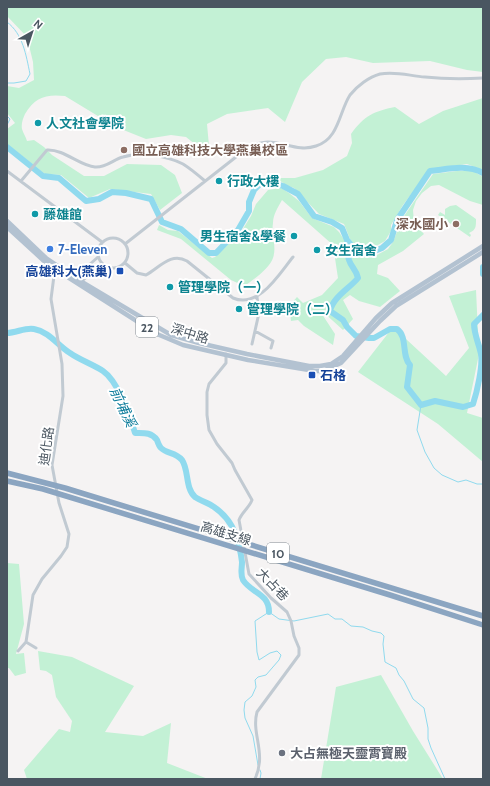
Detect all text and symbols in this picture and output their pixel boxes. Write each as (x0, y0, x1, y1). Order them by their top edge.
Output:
north arrow (12, 12, 52, 52)
text: N (31, 16, 46, 32)
place label: 人文社會學院 (46, 115, 124, 131)
marker: 人文社會學院 (33, 118, 43, 128)
place label: 國立高雄科技大學燕巢校區 (132, 142, 288, 158)
marker: 國立高雄科技大學燕巢校區 (119, 145, 129, 155)
place label: 行政大樓 (227, 173, 279, 189)
marker: 行政大樓 (214, 176, 224, 186)
place label: 藤雄館 (43, 206, 82, 222)
marker: 藤雄館 (30, 209, 40, 219)
place label: 深水國小 (396, 216, 449, 232)
marker: 深水國小 (451, 219, 461, 229)
place label: 男生宿舍&學餐 (200, 228, 286, 244)
marker: 男生宿舍&學餐 (289, 231, 299, 241)
place label: 7-Eleven (58, 241, 107, 257)
place label: 女生宿舍 (325, 242, 377, 258)
marker: 7-Eleven (45, 244, 55, 254)
marker: 女生宿舍 (312, 245, 322, 255)
place label: 高雄科大(燕巢) (25, 263, 112, 279)
marker: 高雄科大(燕巢) (115, 266, 125, 276)
place label: 管理學院（一） (178, 279, 269, 295)
marker: 管理學院（一） (165, 282, 175, 292)
place label: 管理學院（二） (247, 301, 338, 317)
marker: 管理學院（二） (234, 304, 244, 314)
road number: 22 (136, 317, 158, 337)
street label: 深中路 (169, 320, 211, 346)
place label: 石格 (320, 367, 346, 383)
marker: 石格 (307, 370, 317, 380)
water label: 前埔溪 (106, 384, 141, 432)
street label: 迪化路 (35, 426, 57, 466)
street label: 高雄支線 (199, 518, 253, 548)
road number: 10 (267, 543, 289, 563)
street label: 大占巷 (254, 564, 292, 604)
place label: 大占無極天靈霄寶殿 (290, 745, 407, 761)
marker: 大占無極天靈霄寶殿 (277, 748, 287, 758)

